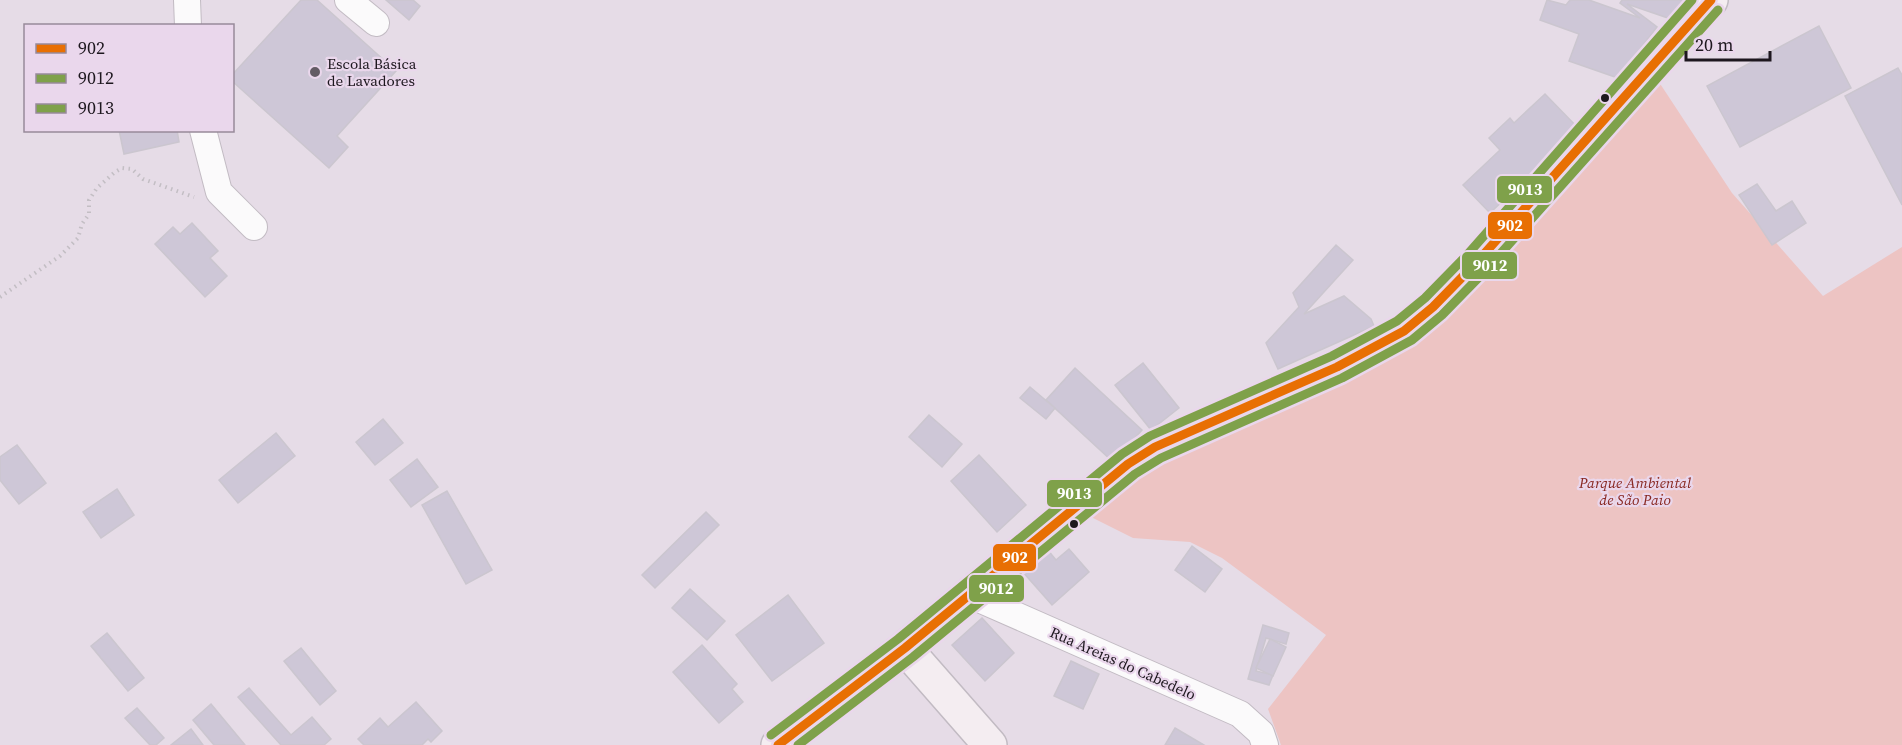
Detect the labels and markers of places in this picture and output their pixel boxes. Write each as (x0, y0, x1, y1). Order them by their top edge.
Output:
place label: Escola Básica de Lavadores (327, 53, 417, 91)
marker: Escola Básica de Lavadores (308, 65, 322, 79)
unlabelled marker (1599, 92, 1611, 104)
unlabelled marker (1068, 518, 1080, 530)

